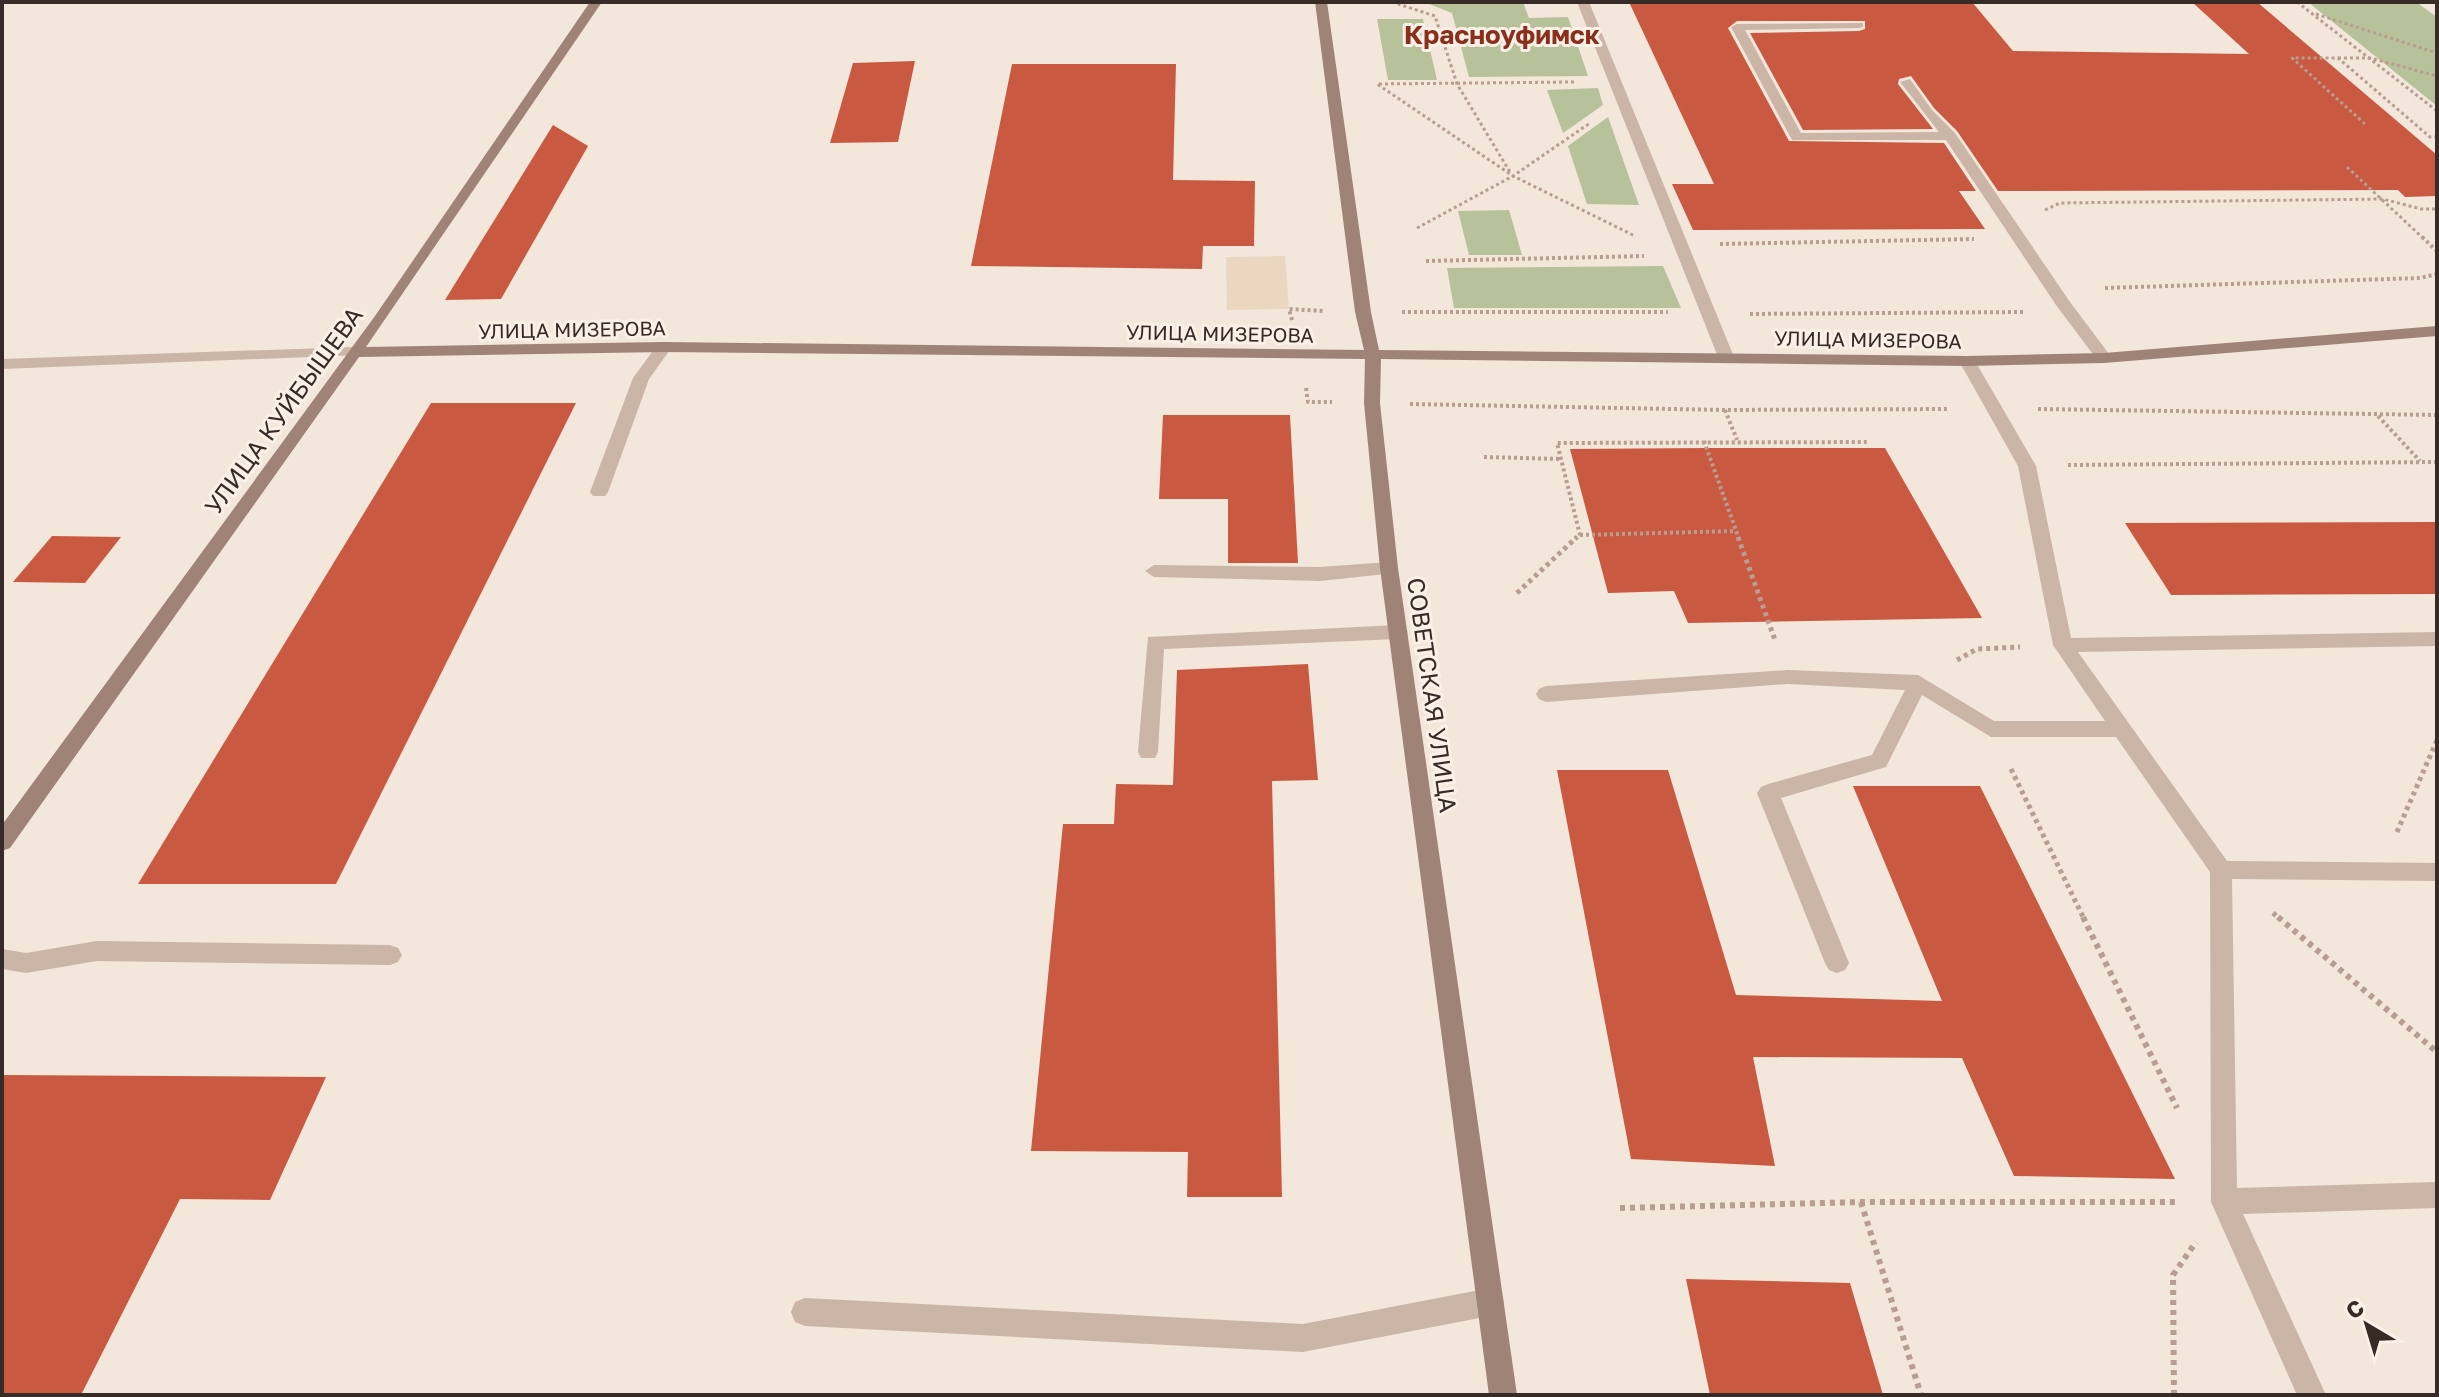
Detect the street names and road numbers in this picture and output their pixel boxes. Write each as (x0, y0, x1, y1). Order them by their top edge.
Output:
street label: УЛИЦА КУЙБЫШЕВА (198, 301, 368, 519)
street label: УЛИЦА МИЗЕРОВА (478, 315, 666, 343)
street label: УЛИЦА МИЗЕРОВА (1126, 319, 1314, 347)
street label: УЛИЦА МИЗЕРОВА (1774, 325, 1962, 353)
street label: СОВЕТСКАЯ УЛИЦА (1402, 576, 1464, 814)

